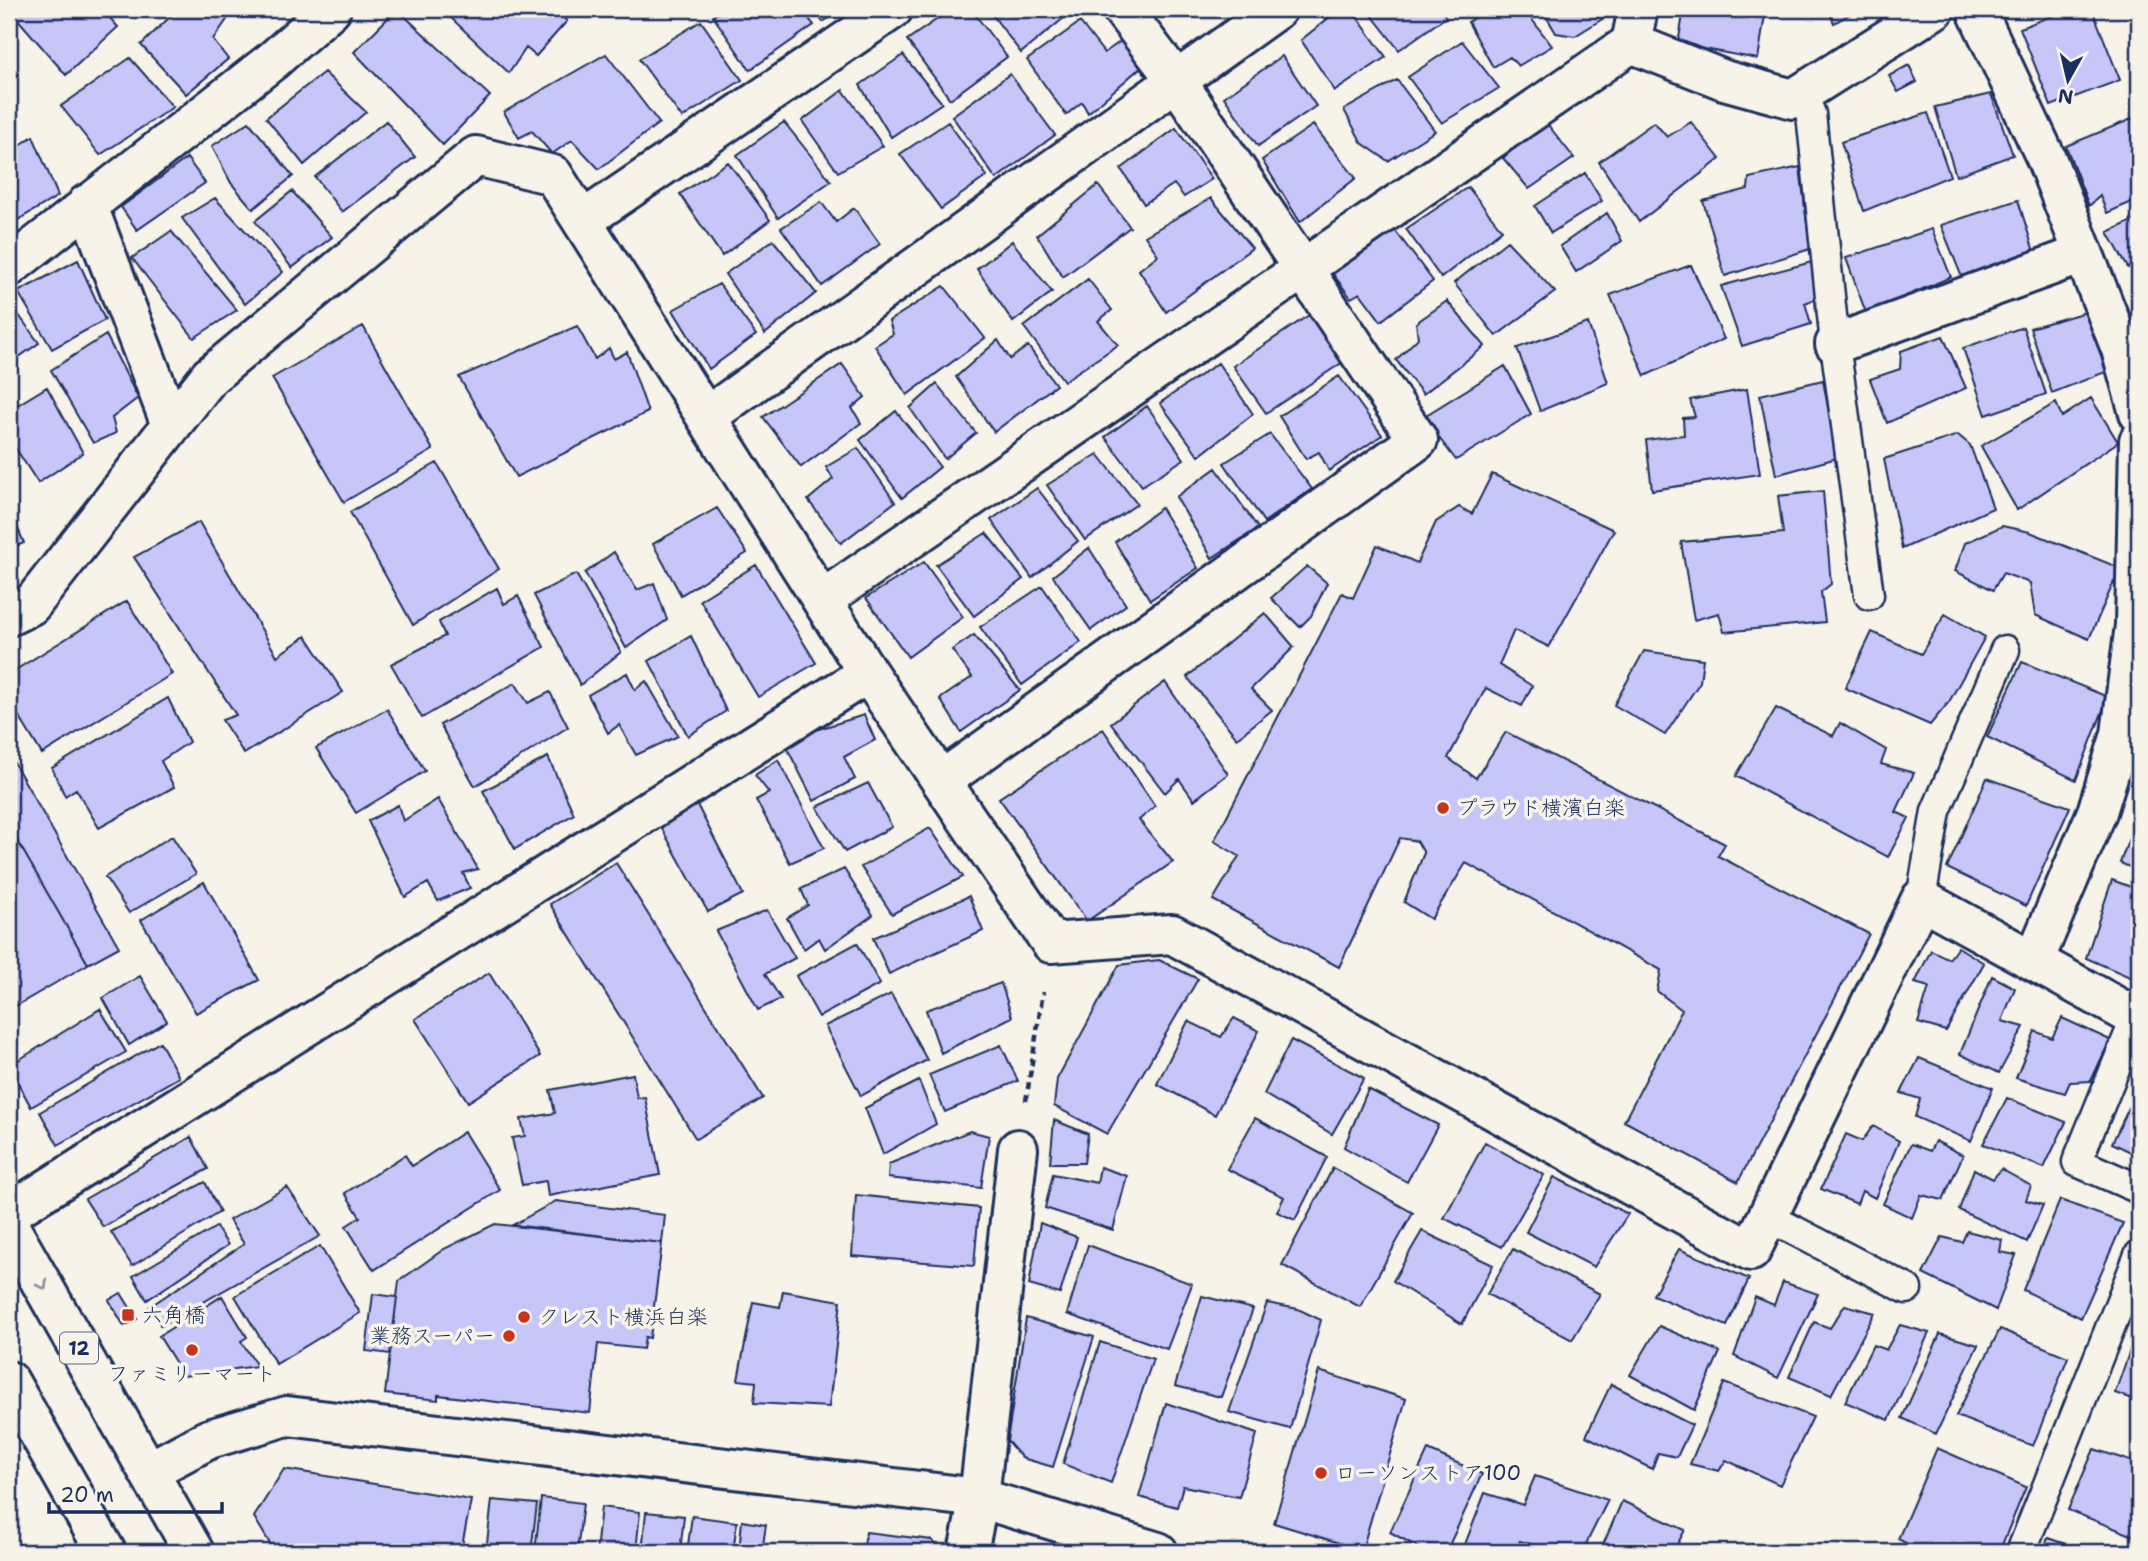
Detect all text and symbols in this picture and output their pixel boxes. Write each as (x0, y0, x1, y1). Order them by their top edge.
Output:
north arrow (2032, 46, 2102, 116)
text: N (2057, 83, 2075, 110)
place label: プラウド横濱白楽 (1457, 794, 1625, 822)
marker: プラウド横濱白楽 (1435, 800, 1451, 816)
one-way arrow (35, 1278, 48, 1291)
place label: 六角橋 (142, 1301, 205, 1329)
place label: クレスト横浜白楽 (538, 1303, 708, 1331)
marker: 六角橋 (120, 1307, 136, 1323)
marker: クレスト横浜白楽 (516, 1309, 532, 1325)
place label: 業務スーパー (370, 1322, 495, 1350)
marker: 業務スーパー (501, 1328, 517, 1344)
road number: 12 (60, 1332, 98, 1364)
marker: ファミリーマート (184, 1342, 200, 1358)
place label: ファミリーマート (108, 1360, 276, 1388)
place label: ローソンストア100 (1335, 1459, 1521, 1487)
marker: ローソンストア100 (1313, 1465, 1329, 1481)
scale bar (49, 1470, 222, 1514)
text: 20 m (60, 1481, 114, 1509)

